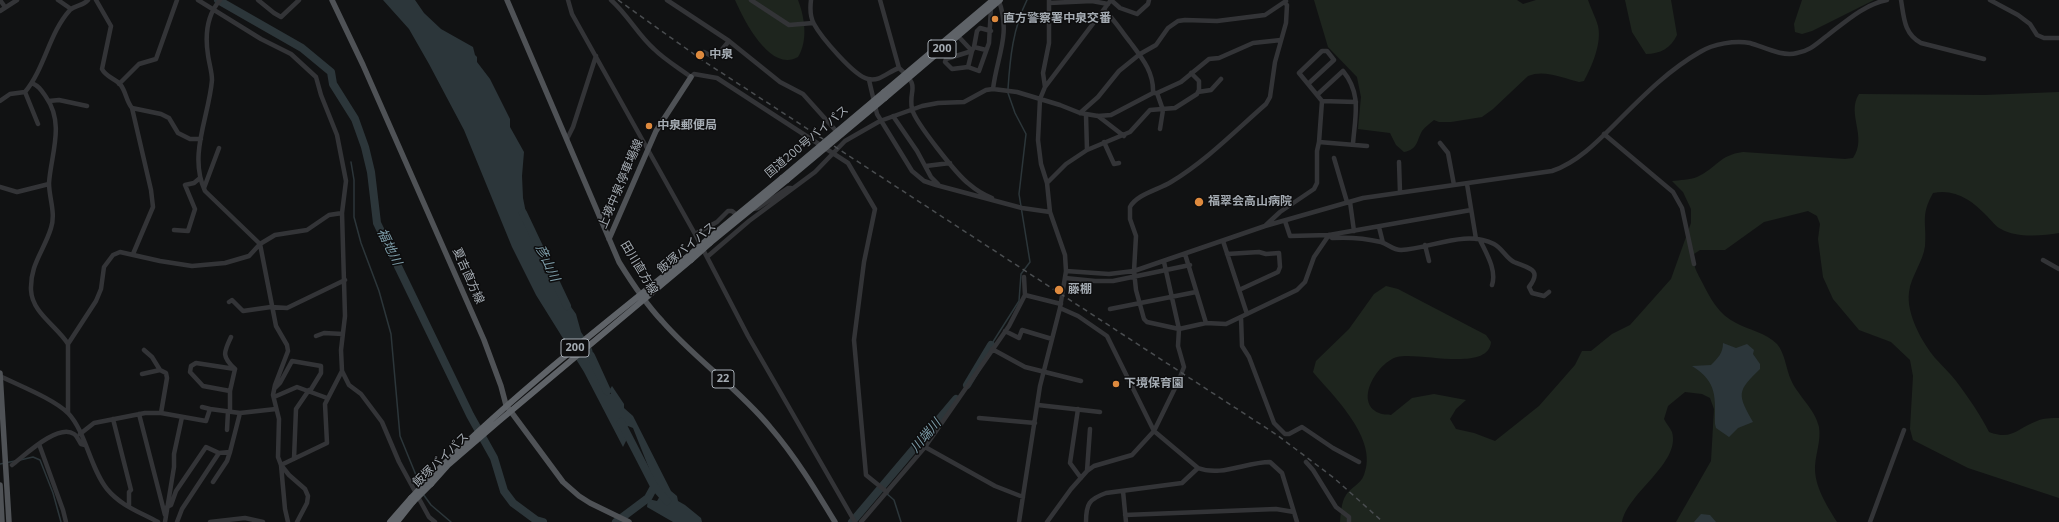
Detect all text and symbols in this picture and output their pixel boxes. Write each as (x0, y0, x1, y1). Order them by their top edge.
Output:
place label: 直方警察署中泉交番 (1003, 12, 1111, 26)
marker: 直方警察署中泉交番 (990, 14, 1000, 24)
road number: 200 (928, 40, 956, 58)
place label: 中泉 (709, 48, 733, 62)
marker: 中泉 (694, 49, 706, 61)
street label: 国道200号バイパス (762, 103, 852, 181)
place label: 中泉郵便局 (657, 119, 717, 133)
marker: 中泉郵便局 (644, 121, 654, 131)
street label: 上境中泉停車場線 (596, 137, 646, 231)
place label: 福翠会高山病院 (1208, 195, 1292, 209)
marker: 福翠会高山病院 (1193, 196, 1205, 208)
street label: 飯塚バイパス (655, 219, 719, 277)
water label: 福地川 (373, 226, 405, 268)
street label: 田川直方線 (617, 239, 661, 297)
water label: 彦山川 (532, 242, 562, 284)
street label: 夏吉直方線 (449, 246, 487, 306)
place label: 藤棚 (1068, 283, 1092, 297)
marker: 藤棚 (1053, 284, 1065, 296)
road number: 200 (561, 339, 589, 357)
road number: 22 (712, 370, 734, 388)
place label: 下境保育園 (1124, 377, 1184, 391)
marker: 下境保育園 (1111, 379, 1121, 389)
water label: 川端川 (907, 416, 945, 456)
street label: 飯塚バイパス (410, 430, 472, 490)

